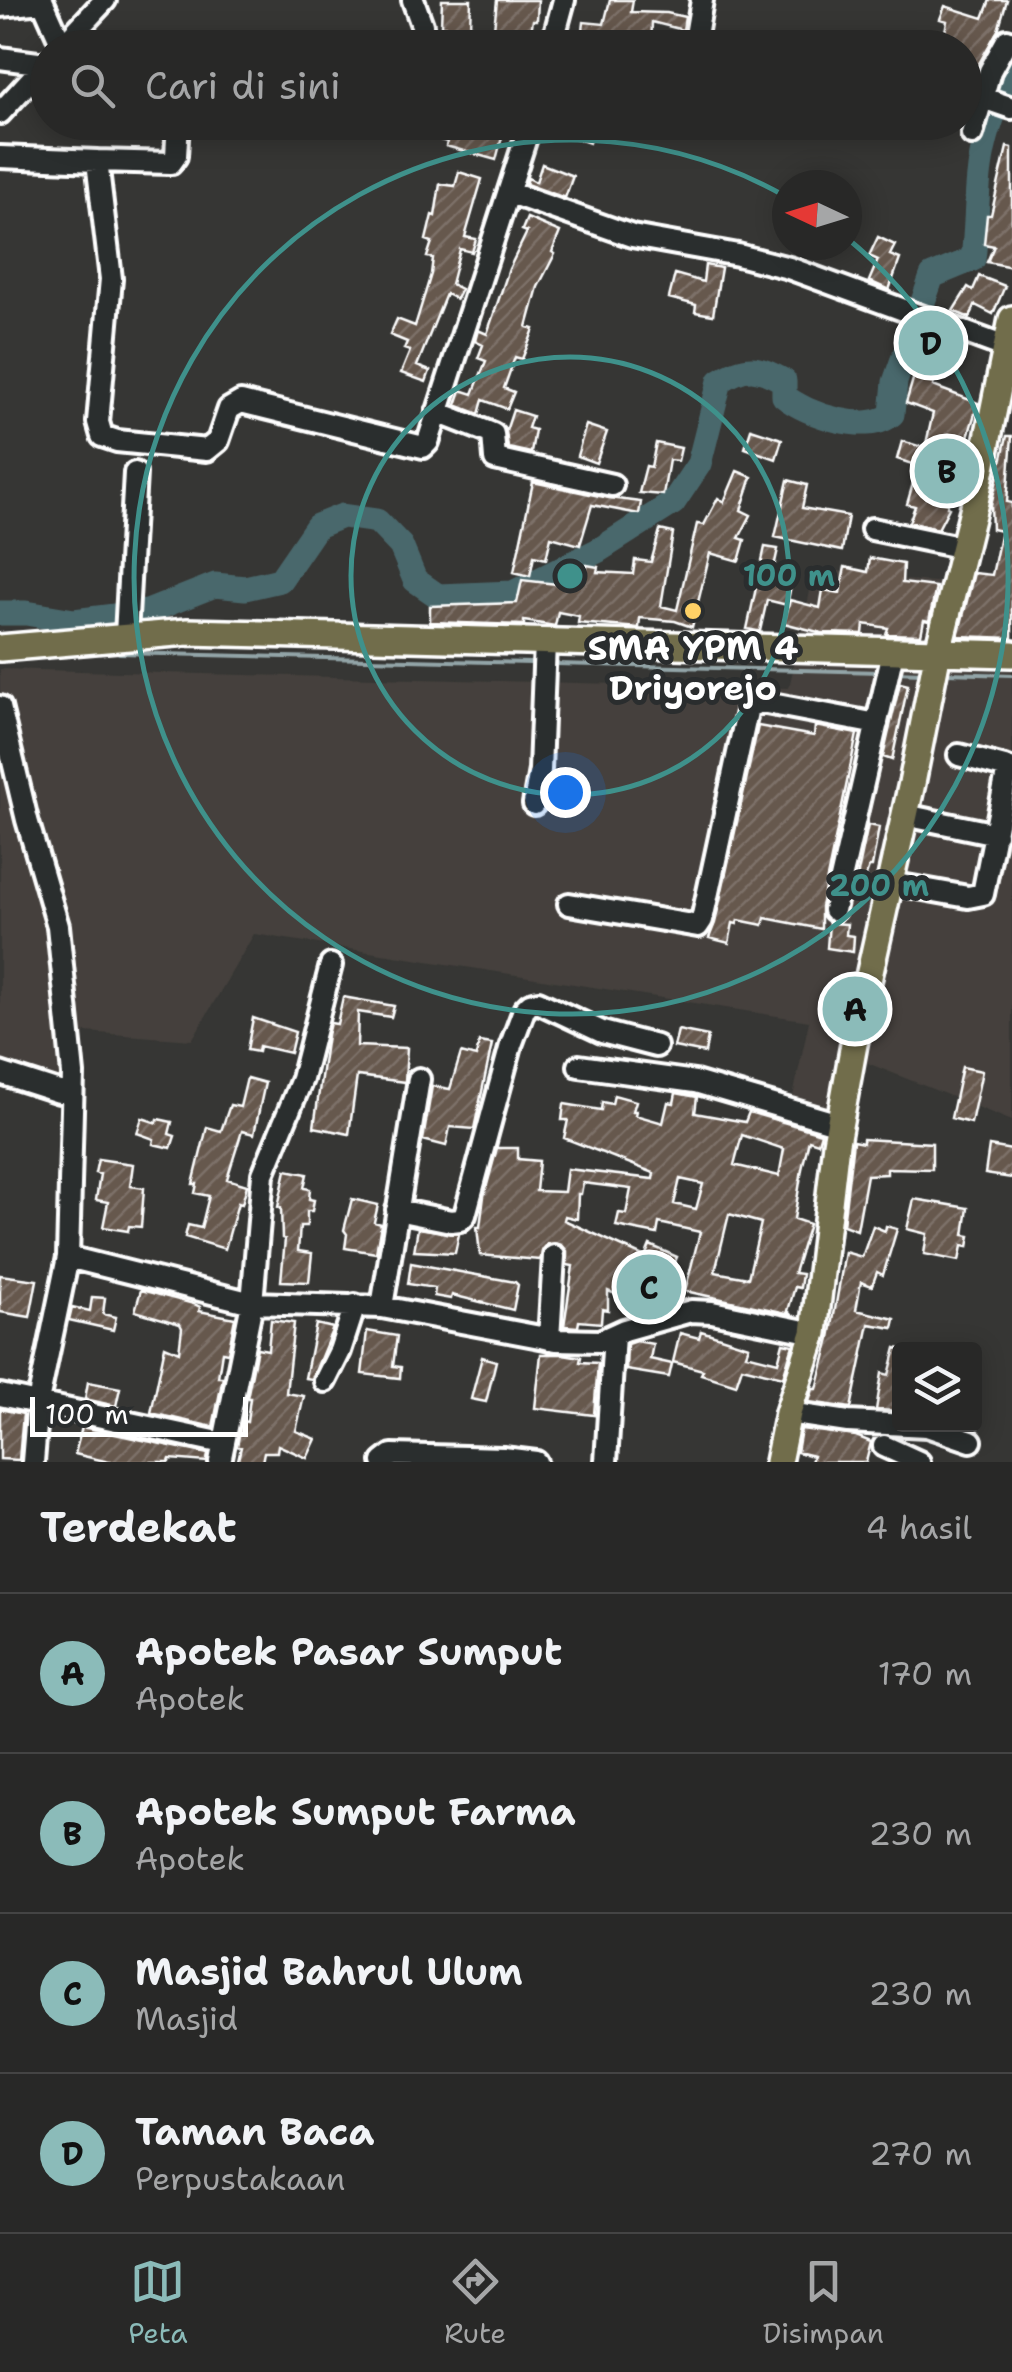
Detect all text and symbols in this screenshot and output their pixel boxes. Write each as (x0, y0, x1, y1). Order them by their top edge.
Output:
search box (30, 30, 982, 140)
icon: search (65, 58, 120, 113)
text: Cari di sini (145, 60, 341, 111)
north arrow (772, 170, 862, 260)
pin: D (898, 306, 964, 380)
pin: B (914, 434, 980, 508)
text: 100 m (743, 555, 835, 596)
centre of rings (552, 558, 588, 594)
marker: SMA YPM 4 Driyorejo (682, 600, 704, 622)
place label: SMA YPM 4 Driyorejo (588, 624, 798, 711)
your location (540, 767, 591, 818)
text: 200 m (829, 865, 929, 906)
pin: A (822, 972, 888, 1046)
pin: C (616, 1250, 682, 1324)
map controls (892, 1342, 982, 1432)
button: layers (892, 1342, 982, 1432)
scale bar (30, 1392, 248, 1436)
text: 100 m (45, 1395, 129, 1433)
text: Terdekat (40, 1499, 237, 1555)
text: 4 hasil (866, 1506, 972, 1549)
text: Apotek Pasar Sumput (135, 1626, 562, 1677)
text: A (60, 1652, 85, 1695)
text: 170 m (878, 1652, 972, 1695)
text: Apotek (135, 1677, 245, 1720)
text: Apotek Sumput Farma (135, 1786, 576, 1837)
text: B (63, 1812, 82, 1855)
text: 230 m (869, 1812, 972, 1855)
text: Apotek (135, 1837, 245, 1880)
text: Masjid Bahrul Ulum (135, 1946, 523, 1997)
text: C (63, 1972, 82, 2015)
text: 230 m (869, 1972, 972, 2015)
text: Masjid (135, 1997, 238, 2040)
text: Taman Baca (135, 2106, 375, 2157)
text: D (61, 2132, 84, 2175)
text: 270 m (869, 2132, 972, 2175)
text: Perpustakaan (135, 2157, 345, 2200)
tab: Peta (128, 2254, 188, 2352)
tab: Rute (444, 2254, 506, 2352)
tab: Disimpan (763, 2254, 884, 2352)

